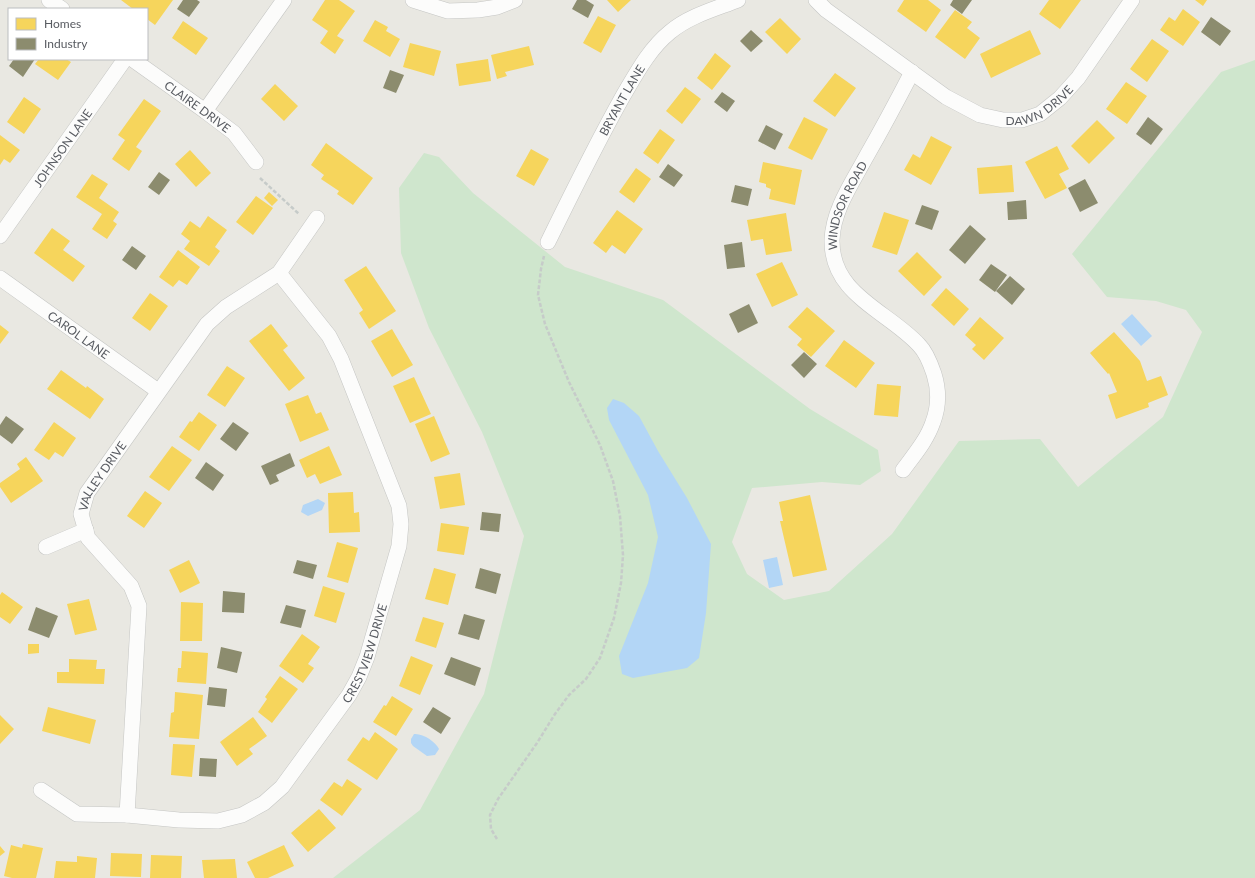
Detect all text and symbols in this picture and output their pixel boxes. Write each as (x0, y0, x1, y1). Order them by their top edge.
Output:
legend (8, 8, 148, 60)
text: Homes (44, 16, 81, 31)
text: Industry (44, 36, 88, 51)
street label: BRYANT LANE (595, 62, 648, 138)
street label: CLAIRE DRIVE (162, 77, 234, 135)
street label: DAWN DRIVE (1005, 82, 1076, 128)
street label: JOHNSON LANE (30, 106, 95, 190)
street label: WINDSOR ROAD (824, 158, 870, 250)
street label: CAROL LANE (45, 307, 113, 362)
street label: VALLEY DRIVE (75, 438, 129, 513)
street label: CRESTVIEW DRIVE (338, 602, 389, 706)

